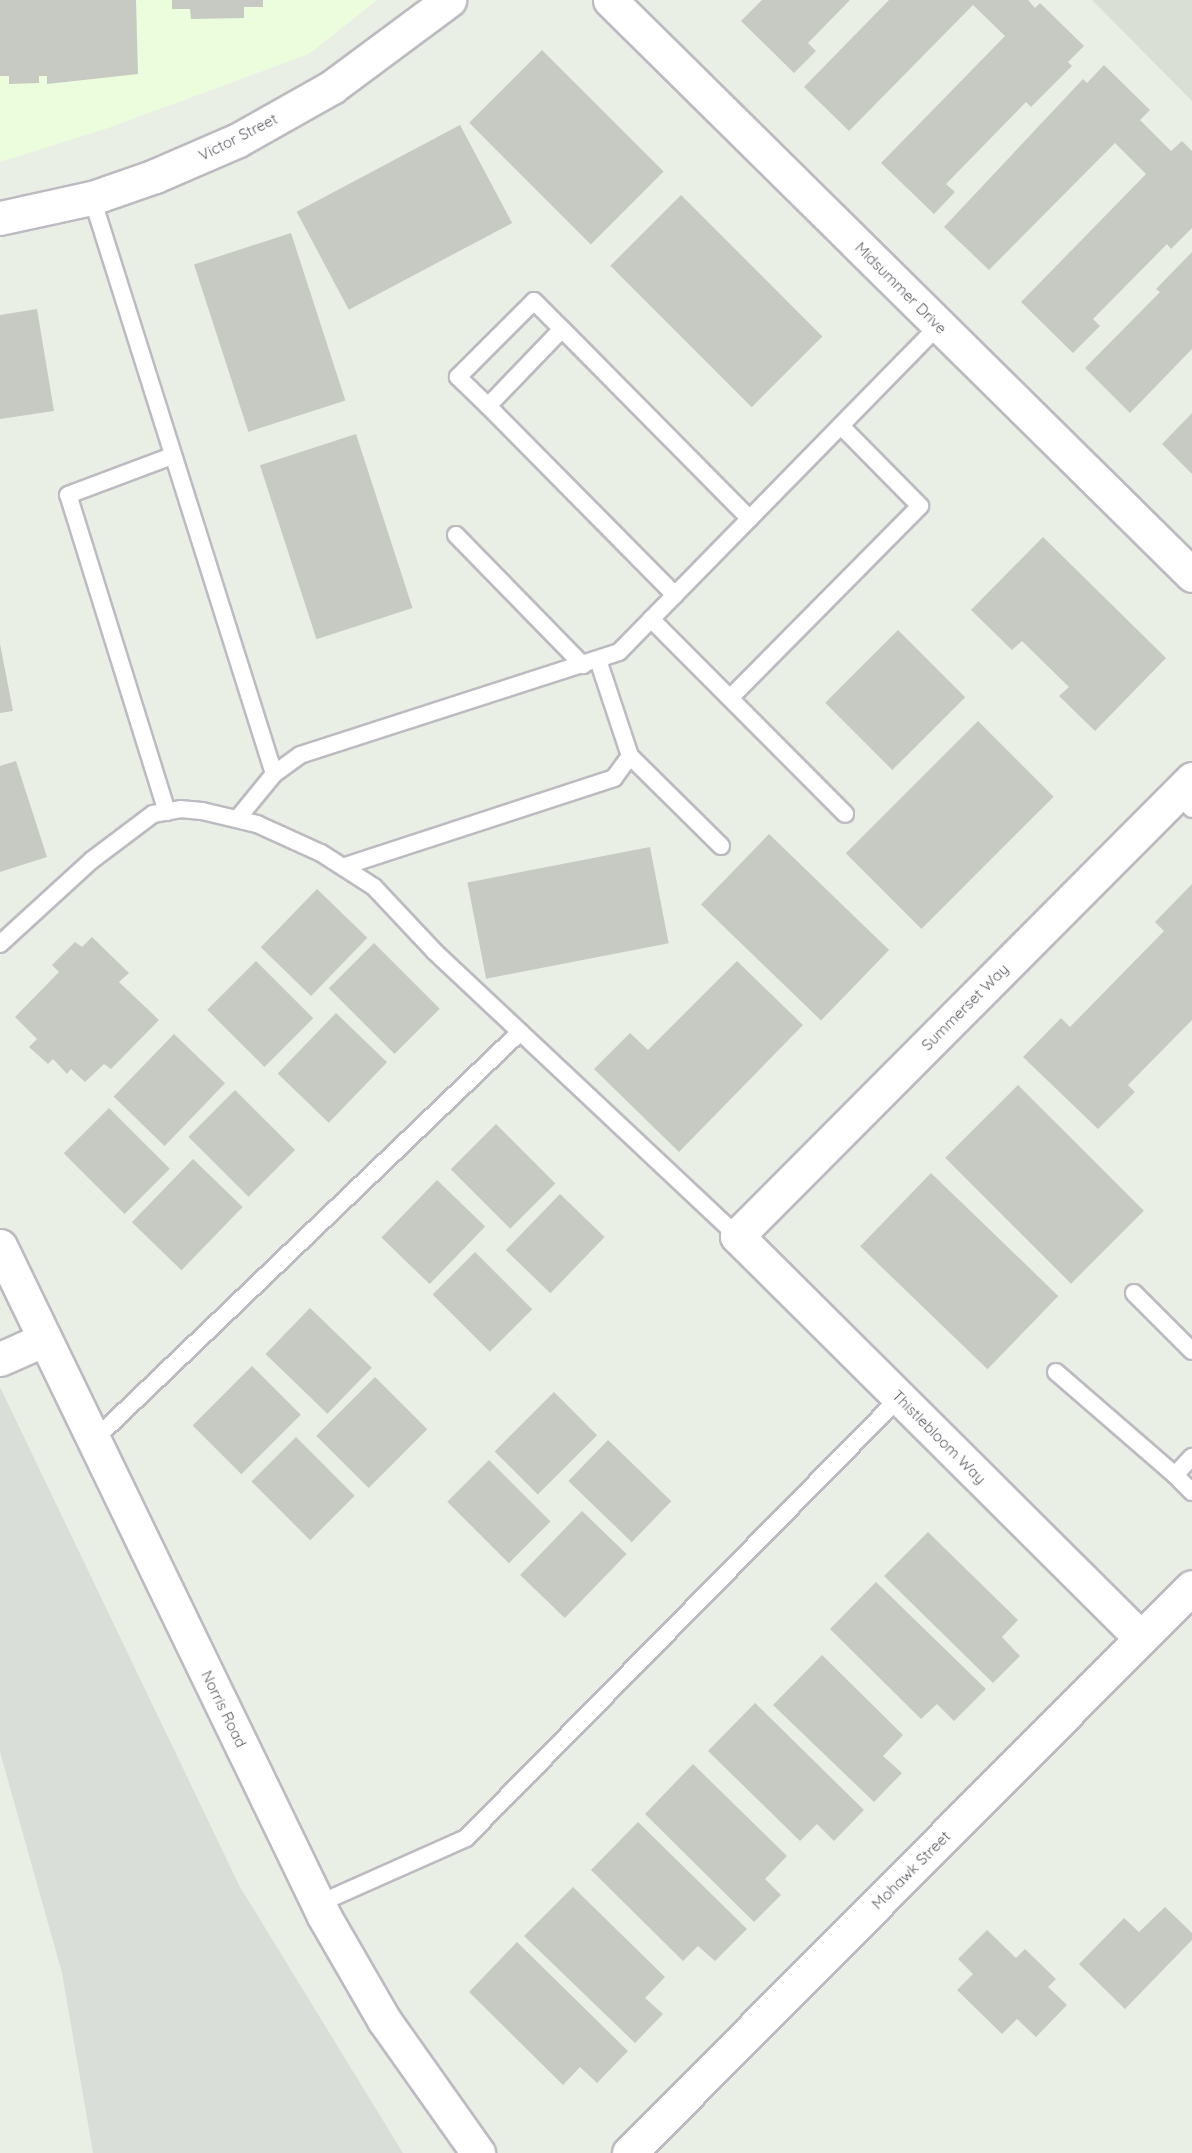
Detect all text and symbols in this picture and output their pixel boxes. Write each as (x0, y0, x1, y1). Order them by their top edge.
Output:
street label: Victor Street (196, 109, 280, 165)
street label: Midsummer Drive (851, 238, 951, 338)
street label: Summerset Way (918, 960, 1012, 1054)
street label: Thistlebloom Way (888, 1386, 990, 1488)
street label: Norris Road (198, 1668, 250, 1750)
street label: Mohawk Street (868, 1827, 954, 1913)

